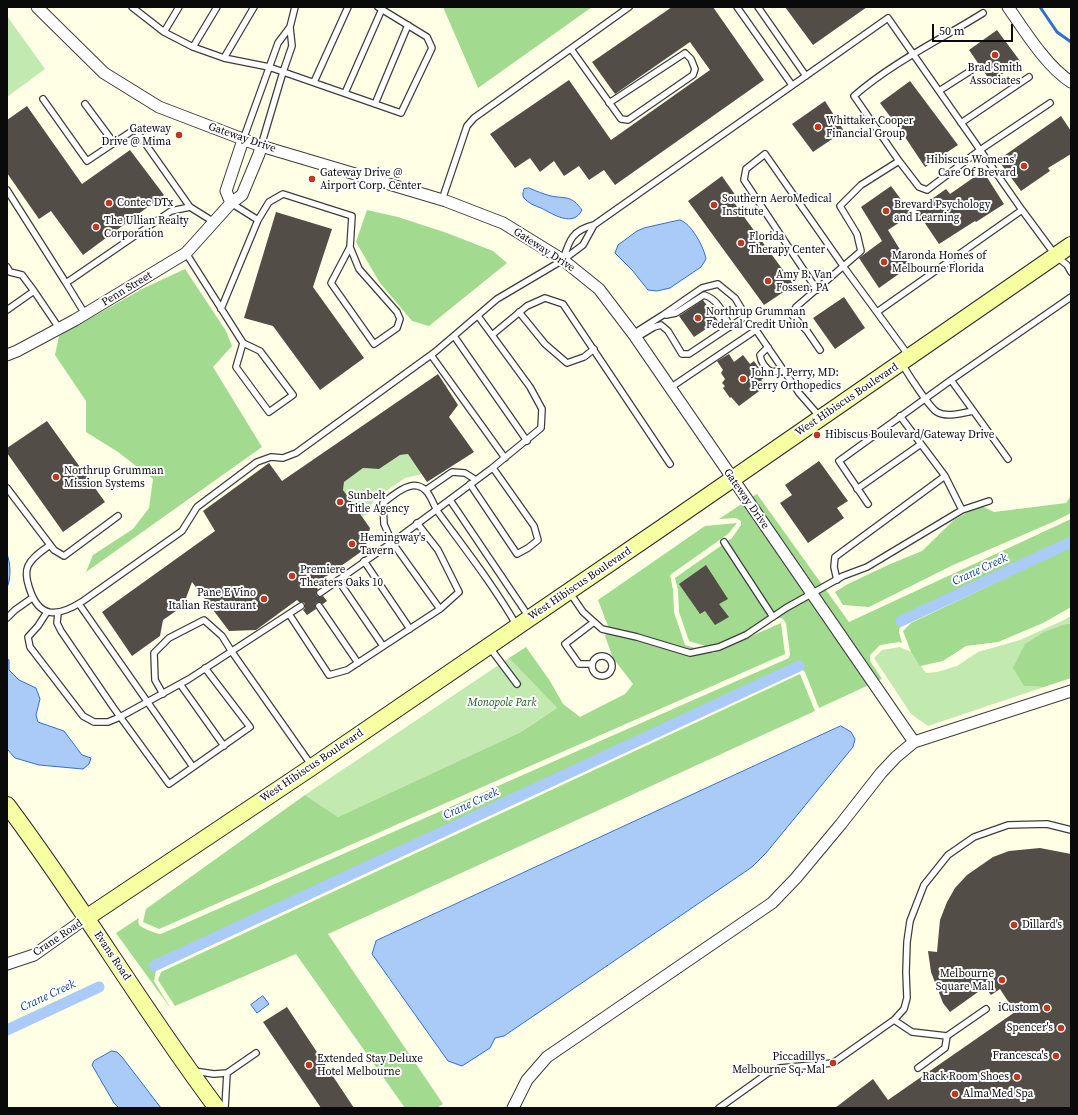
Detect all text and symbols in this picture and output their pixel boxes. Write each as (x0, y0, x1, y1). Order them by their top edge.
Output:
scale bar (934, 16, 1015, 42)
text: 50 m (939, 23, 965, 39)
marker: Brad Smith Associates (990, 50, 1000, 60)
place label: Brad Smith Associates (968, 61, 1022, 87)
place label: Whittaker Cooper Financial Group (826, 114, 914, 140)
street label: Gateway Drive (206, 120, 278, 156)
place label: Gateway Drive @ Mima (101, 122, 171, 148)
marker: Whittaker Cooper Financial Group (813, 122, 823, 132)
marker: Gateway Drive @ Mima (174, 130, 184, 140)
place label: Hibiscus Womens' Care Of Brevard (926, 153, 1016, 179)
marker: Hibiscus Womens' Care Of Brevard (1019, 161, 1029, 171)
place label: Gateway Drive @ Airport Corp. Center (320, 166, 421, 192)
marker: Gateway Drive @ Airport Corp. Center (307, 174, 317, 184)
place label: Southern AeroMedical Institute (722, 192, 832, 218)
place label: Contec DTx (117, 196, 173, 210)
marker: Contec DTx (104, 198, 114, 208)
place label: Brevard Psychology and Learning (894, 198, 990, 224)
marker: Southern AeroMedical Institute (709, 200, 719, 210)
marker: Brevard Psychology and Learning (881, 206, 891, 216)
place label: The Ullian Realty Corporation (104, 214, 189, 240)
marker: The Ullian Realty Corporation (91, 222, 101, 232)
street label: Gateway Drive (511, 225, 577, 275)
place label: Florida Therapy Center (749, 230, 825, 256)
marker: Florida Therapy Center (736, 238, 746, 248)
place label: Maronda Homes of Melbourne Florida (892, 249, 986, 275)
marker: Maronda Homes of Melbourne Florida (879, 257, 889, 267)
place label: Amy B. Van Fossen, PA (776, 268, 832, 294)
street label: Penn Street (100, 269, 154, 309)
marker: Amy B. Van Fossen, PA (763, 276, 773, 286)
place label: Northrup Grumman Federal Credit Union (706, 305, 808, 331)
marker: Northrup Grumman Federal Credit Union (693, 313, 703, 323)
street label: West Hibiscus Boulevard (793, 361, 901, 439)
place label: John J. Perry, MD: Perry Orthopedics (751, 366, 841, 392)
marker: John J. Perry, MD: Perry Orthopedics (738, 374, 748, 384)
place label: Hibiscus Boulevard/Gateway Drive (825, 428, 994, 442)
marker: Hibiscus Boulevard/Gateway Drive (812, 430, 822, 440)
place label: Northrup Grumman Mission Systems (64, 464, 164, 490)
street label: Gateway Drive (720, 466, 772, 532)
marker: Northrup Grumman Mission Systems (51, 472, 61, 482)
place label: Sunbelt Title Agency (348, 489, 409, 515)
marker: Sunbelt Title Agency (335, 497, 345, 507)
place label: Hemingway's Tavern (360, 531, 425, 557)
marker: Hemingway's Tavern (347, 539, 357, 549)
street label: West Hibiscus Boulevard (526, 545, 634, 623)
water label: Crane Creek (950, 551, 1010, 589)
place label: Premiere Theaters Oaks 10 (300, 563, 383, 589)
marker: Premiere Theaters Oaks 10 (287, 571, 297, 581)
place label: Pane E Vino Italian Restaurant (168, 586, 256, 612)
marker: Pane E Vino Italian Restaurant (259, 594, 269, 604)
park label: Monopole Park (468, 696, 536, 710)
street label: West Hibiscus Boulevard (258, 727, 366, 805)
water label: Crane Creek (441, 785, 501, 823)
street label: Crane Road (31, 917, 85, 959)
place label: Dillard's (1022, 918, 1062, 932)
marker: Dillard's (1009, 920, 1019, 930)
street label: Evans Road (91, 929, 133, 983)
place label: Melbourne Square Mall (936, 967, 994, 993)
marker: Melbourne Square Mall (997, 975, 1007, 985)
water label: Crane Creek (18, 977, 78, 1015)
place label: iCustom (998, 1001, 1039, 1015)
marker: iCustom (1042, 1003, 1052, 1013)
place label: Spencer's (1007, 1021, 1053, 1035)
marker: Spencer's (1056, 1023, 1066, 1033)
place label: Francesca's (993, 1049, 1048, 1063)
place label: Piccadillys Melbourne Sq. Mal (732, 1050, 825, 1076)
marker: Francesca's (1051, 1051, 1061, 1061)
place label: Extended Stay Deluxe Hotel Melbourne (317, 1052, 423, 1078)
marker: Piccadillys Melbourne Sq. Mal (828, 1058, 838, 1068)
marker: Extended Stay Deluxe Hotel Melbourne (304, 1060, 314, 1070)
place label: Rack Room Shoes (922, 1070, 1009, 1084)
marker: Rack Room Shoes (1012, 1072, 1022, 1082)
place label: Alma Med Spa (963, 1087, 1033, 1101)
marker: Alma Med Spa (950, 1089, 960, 1099)

